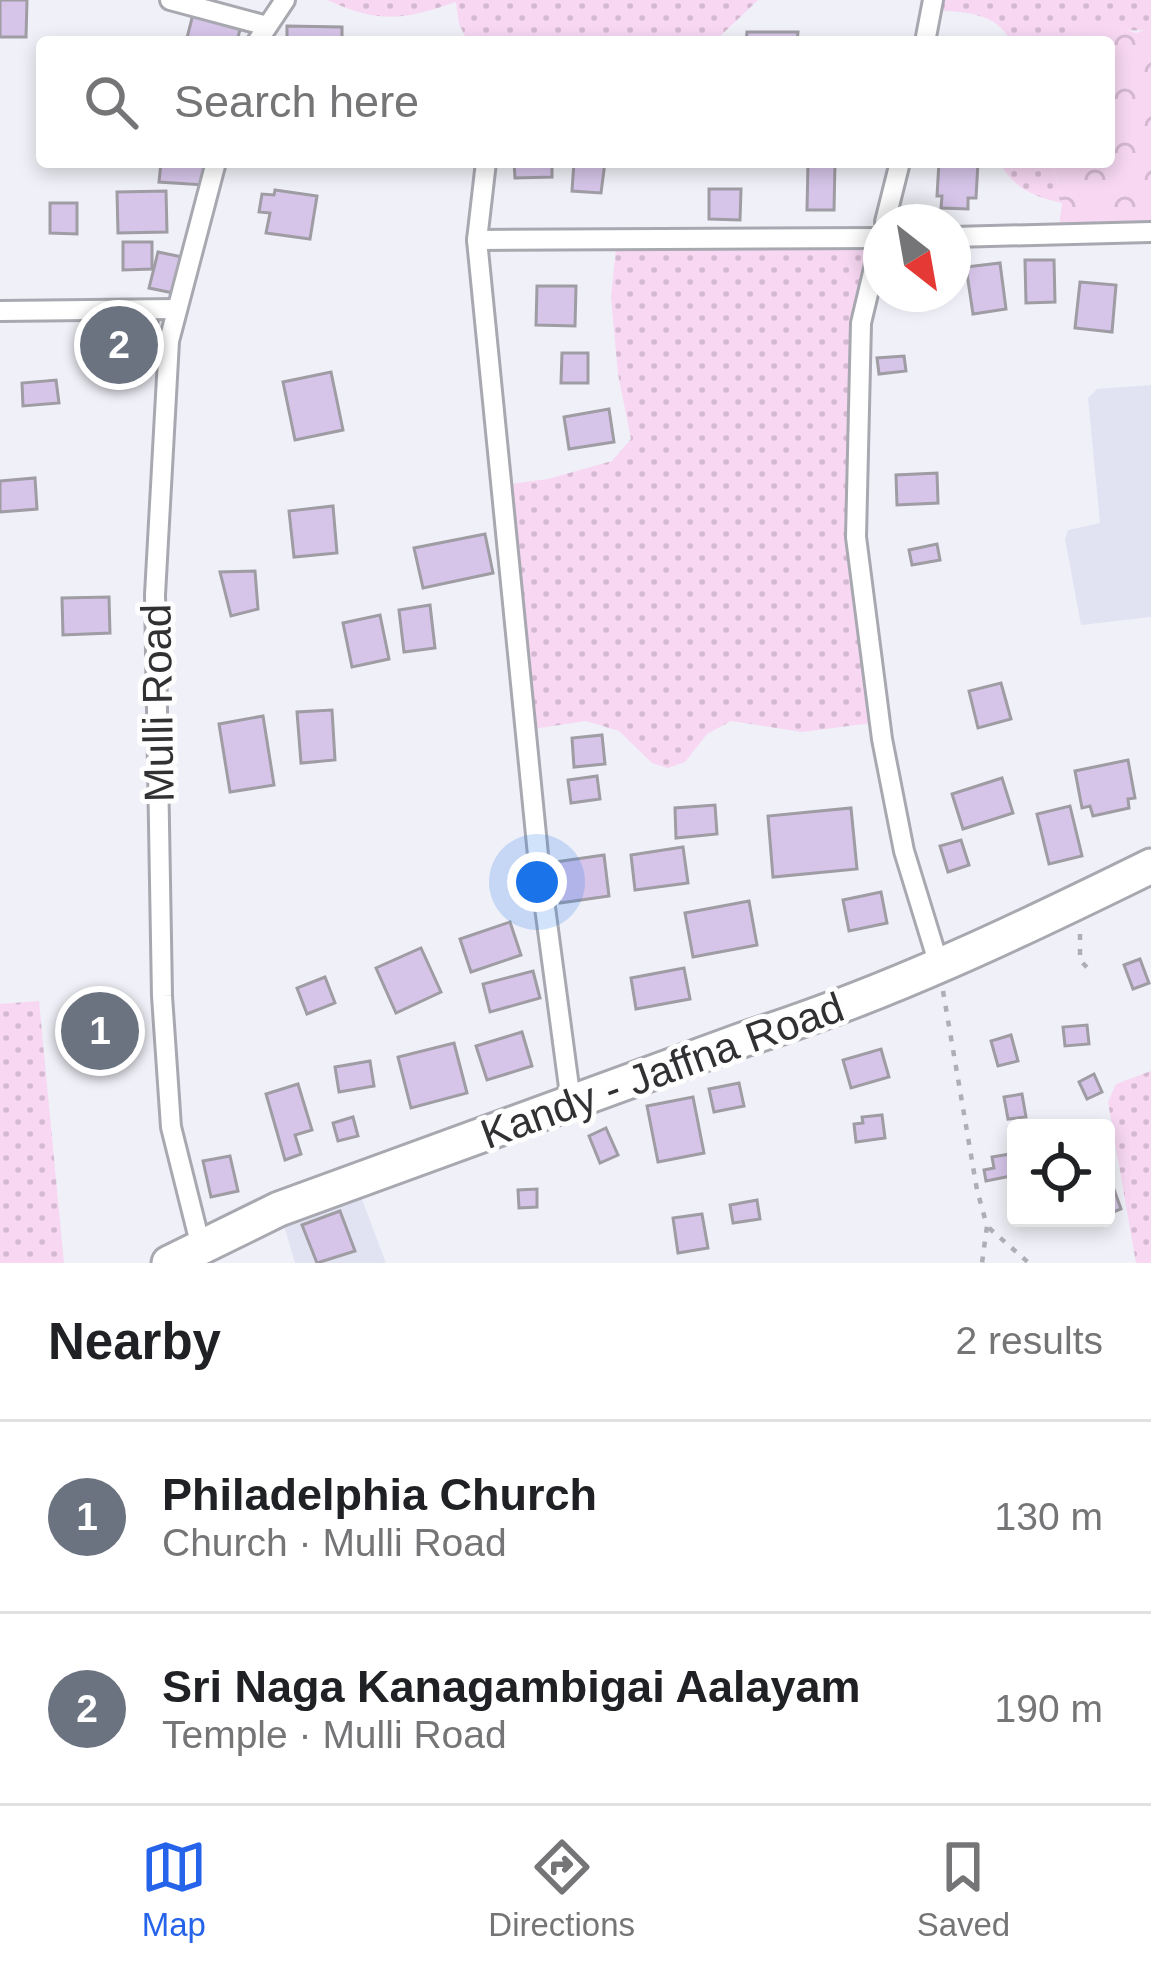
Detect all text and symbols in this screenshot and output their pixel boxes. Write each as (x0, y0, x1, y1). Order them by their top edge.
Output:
search box (36, 36, 1115, 168)
icon: search (78, 69, 144, 135)
text: Search here (174, 76, 419, 127)
north arrow (863, 204, 971, 312)
pin: 2 (80, 300, 158, 390)
street label: Mulli Road (132, 603, 183, 803)
your location (507, 852, 567, 912)
street label: Kandy - Jaffna Road (475, 983, 850, 1158)
pin: 1 (61, 986, 139, 1076)
map controls (1007, 1119, 1115, 1227)
button: locate (1007, 1119, 1115, 1227)
text: Nearby (48, 1313, 221, 1370)
text: 2 results (956, 1319, 1103, 1362)
text: Philadelphia Church (162, 1469, 597, 1520)
text: 1 (76, 1495, 98, 1538)
text: 130 m (995, 1495, 1103, 1538)
text: Church · Mulli Road (162, 1521, 507, 1564)
text: Sri Naga Kanagambigai Aalayam (162, 1661, 861, 1712)
text: 2 (76, 1687, 98, 1730)
text: 190 m (995, 1687, 1103, 1730)
text: Temple · Mulli Road (162, 1713, 507, 1756)
tab: Map (141, 1834, 207, 1944)
tab: Directions (488, 1834, 635, 1944)
tab: Saved (917, 1834, 1010, 1944)

